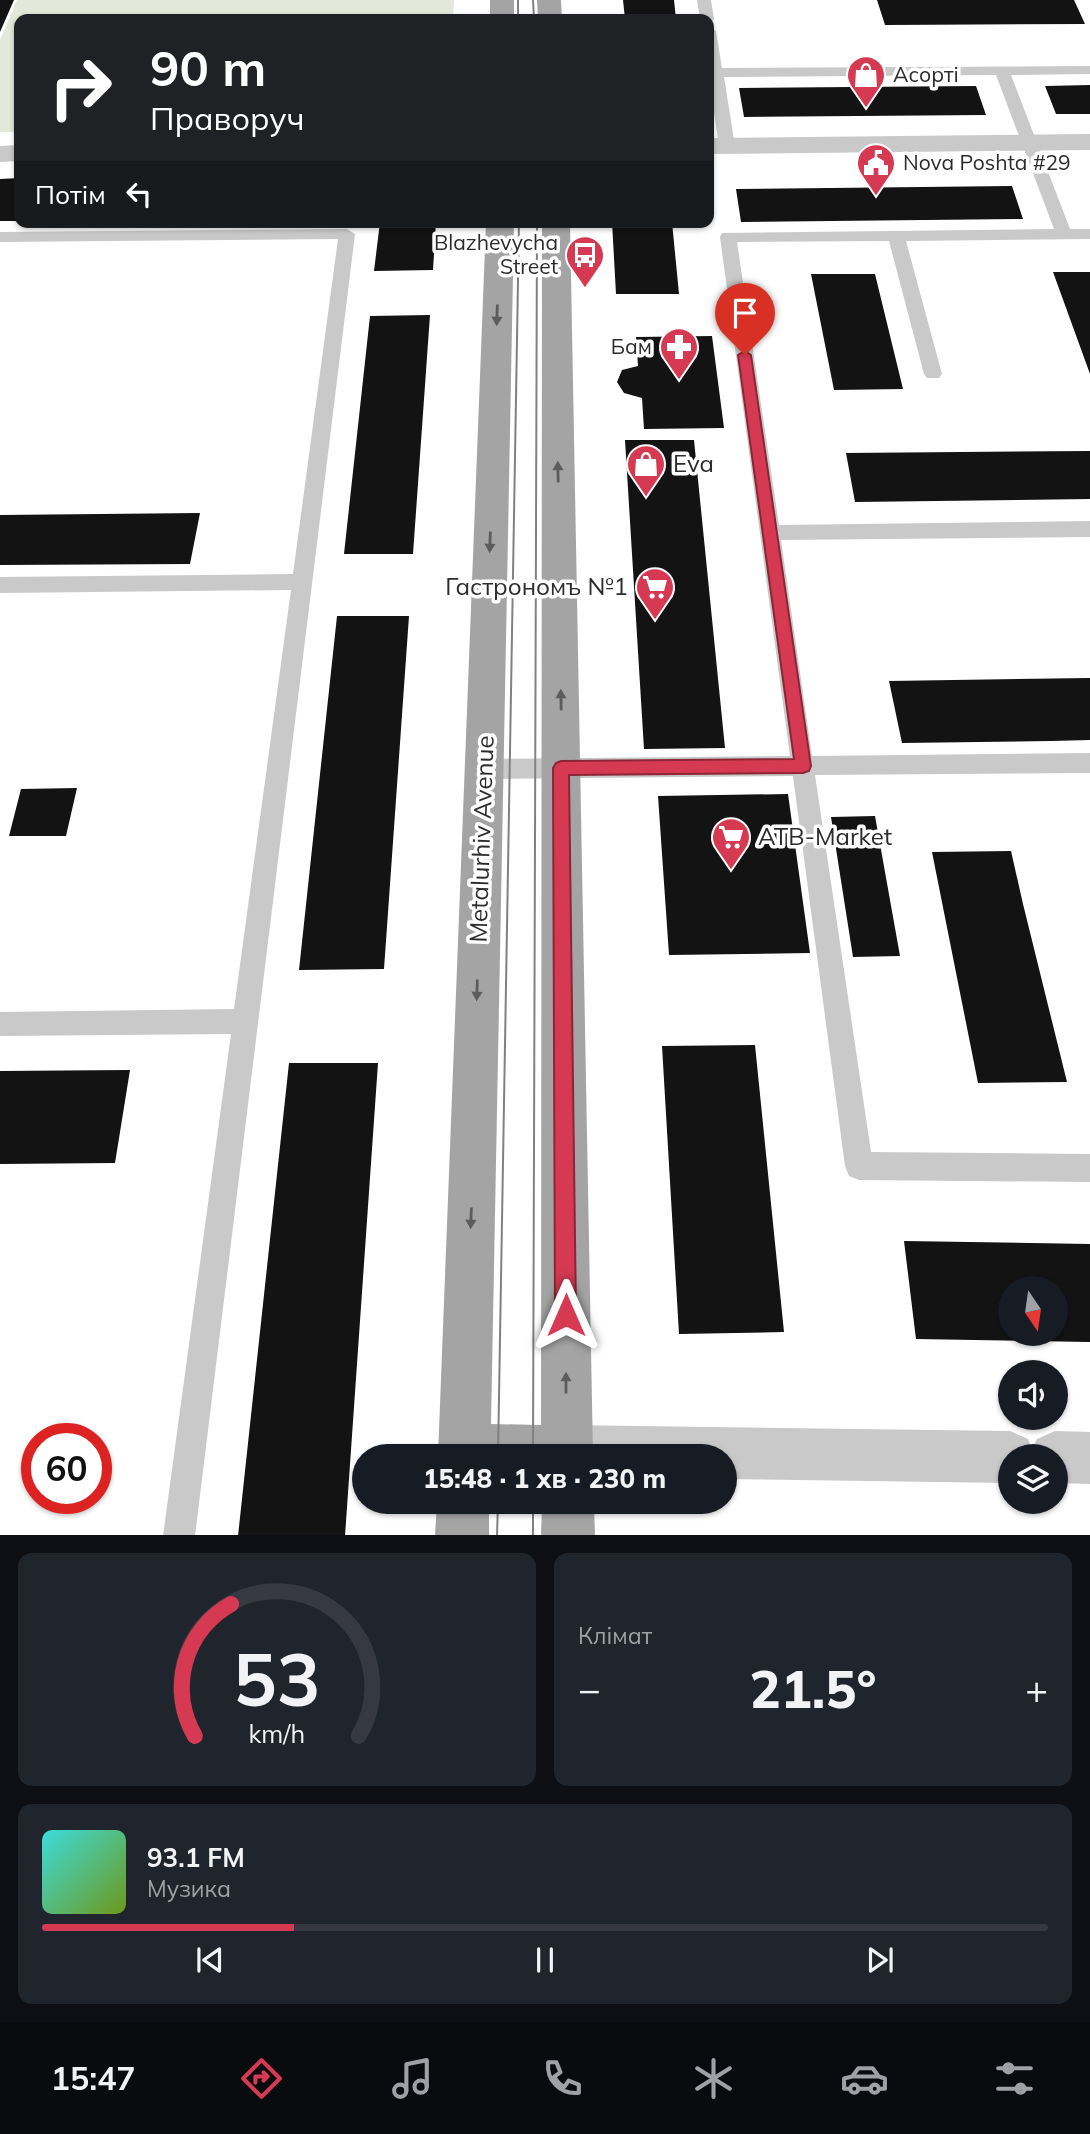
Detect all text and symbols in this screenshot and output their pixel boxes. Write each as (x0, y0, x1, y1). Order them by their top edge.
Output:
text: 90 m (150, 37, 266, 98)
icon: right (35, 42, 126, 133)
shop icon: Асорті (845, 54, 887, 109)
place label: Асорті (893, 61, 959, 87)
text: Праворуч (150, 98, 305, 138)
public building icon: Nova Poshta #29 (855, 142, 897, 197)
place label: Nova Poshta #29 (903, 149, 1071, 175)
icon: left (120, 175, 158, 213)
text: Потім (35, 178, 106, 211)
place label: Blazhevycha Street (434, 229, 558, 279)
bus stop icon: Blazhevycha Street (564, 234, 606, 289)
pin (715, 283, 775, 355)
icon: arrive (726, 294, 764, 332)
one-way arrow (491, 304, 503, 326)
pharmacy icon: Бам (658, 326, 700, 381)
place label: Бам (611, 333, 652, 359)
shop icon: Eva (625, 443, 667, 498)
place label: Eva (673, 448, 714, 478)
one-way arrow (552, 461, 564, 483)
one-way arrow (485, 532, 496, 554)
supermarket icon: Гастрономъ №1 (634, 566, 676, 621)
place label: Гастрономъ №1 (445, 571, 628, 601)
one-way arrow (555, 689, 566, 711)
street label: Metalurhiv Avenue (462, 735, 500, 943)
supermarket icon: ATB-Market (710, 816, 752, 871)
place label: ATB-Market (758, 821, 892, 851)
one-way arrow (472, 979, 483, 1001)
one-way arrow (465, 1207, 476, 1229)
north arrow (998, 1276, 1068, 1346)
map controls (998, 1276, 1068, 1514)
position arrow (529, 1278, 603, 1352)
button: sound (998, 1360, 1068, 1430)
one-way arrow (560, 1372, 572, 1394)
speed limit sign: 60 (21, 1423, 112, 1514)
button: layers (998, 1444, 1068, 1514)
text: 15:48 · 1 хв · 230 m (423, 1462, 666, 1495)
text: Клімат (578, 1621, 652, 1650)
text: 53 (233, 1633, 321, 1724)
text: 21.5° (749, 1656, 877, 1721)
text: − (578, 1665, 601, 1713)
text: + (1025, 1665, 1048, 1713)
text: km/h (249, 1717, 305, 1748)
text: 93.1 FM (147, 1841, 245, 1874)
text: Музика (147, 1874, 231, 1903)
icon: previous (191, 1941, 229, 1979)
icon: pause (526, 1941, 564, 1979)
icon: next (861, 1941, 899, 1979)
icon: directions (237, 2054, 286, 2103)
icon: music (388, 2054, 437, 2103)
icon: phone (538, 2054, 587, 2103)
icon: climate (689, 2054, 738, 2103)
icon: car (840, 2054, 889, 2103)
icon: filters (990, 2054, 1039, 2103)
text: 15:47 (51, 2058, 136, 2098)

